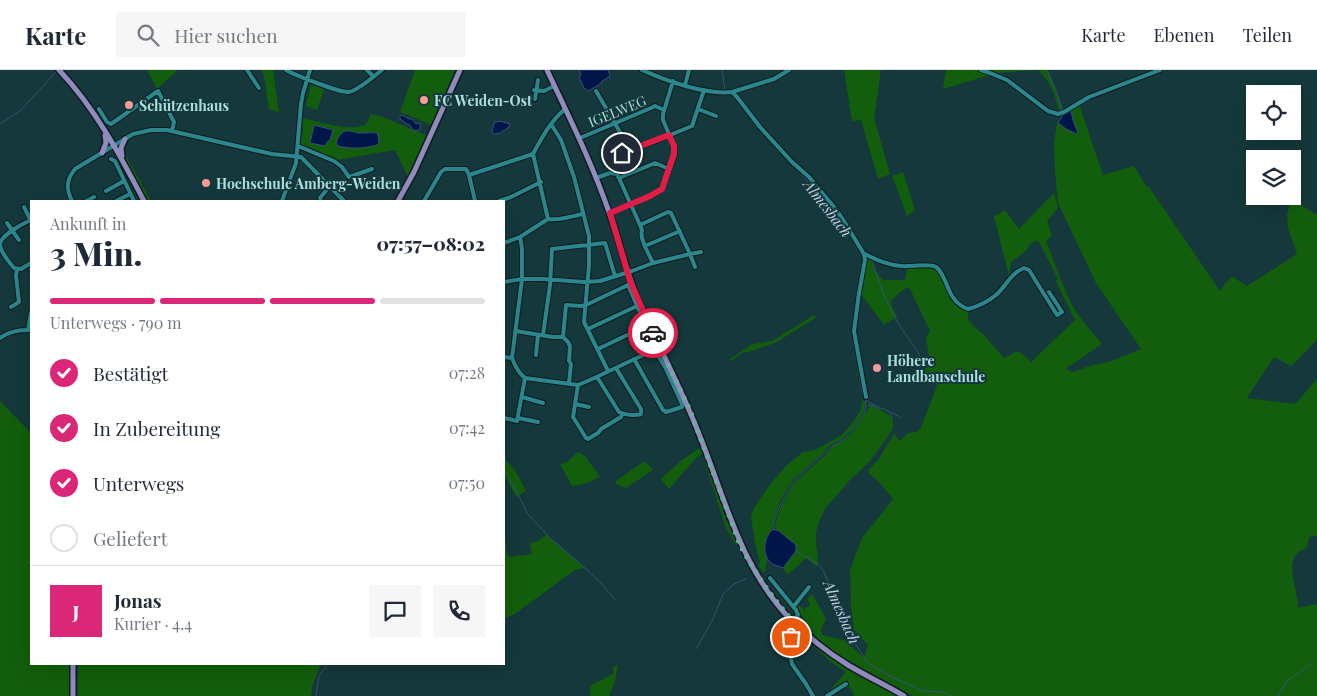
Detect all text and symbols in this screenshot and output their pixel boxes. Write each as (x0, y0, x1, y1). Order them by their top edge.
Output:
search box (116, 12, 466, 57)
text: Karte (25, 19, 86, 51)
icon: search (134, 21, 162, 49)
text: Hier suchen (174, 22, 277, 48)
text: Karte (1081, 23, 1126, 47)
text: Ebenen (1154, 23, 1214, 47)
text: Teilen (1242, 23, 1292, 47)
map controls (1246, 85, 1301, 205)
button: locate (1246, 85, 1301, 140)
place label: FC Weiden-Ost (434, 91, 532, 110)
street label: IGELWEG (585, 91, 649, 131)
marker: FC Weiden-Ost (418, 94, 430, 106)
place label: Schützenhaus (139, 96, 229, 115)
marker: Schützenhaus (123, 99, 135, 111)
pin (601, 132, 643, 174)
icon: home (608, 139, 636, 167)
button: layers (1246, 150, 1301, 205)
place label: Hochschule Amberg-Weiden (216, 174, 401, 193)
water label: Almesbach (798, 174, 857, 241)
marker: Hochschule Amberg-Weiden (200, 177, 212, 189)
text: Ankunft in (50, 213, 126, 234)
text: 07:57–08:02 (377, 230, 485, 256)
text: 3 Min. (50, 231, 142, 274)
courier (628, 308, 678, 358)
text: Unterwegs · 790 m (50, 312, 182, 333)
icon: car (639, 319, 667, 347)
place label: Höhere Landbauschule (887, 351, 985, 386)
icon: check (50, 359, 78, 387)
text: Bestätigt (93, 360, 168, 386)
text: 07:28 (449, 362, 485, 383)
marker: Höhere Landbauschule (871, 362, 883, 374)
icon: check (50, 414, 78, 442)
text: In Zubereitung (93, 415, 220, 441)
text: 07:42 (449, 417, 485, 438)
icon: check (50, 469, 78, 497)
text: Unterwegs (93, 470, 184, 496)
text: 07:50 (448, 472, 485, 493)
text: Geliefert (93, 525, 167, 551)
water label: Almesbach (818, 575, 865, 647)
button: chat (369, 585, 421, 637)
button: phone (433, 585, 485, 637)
text: Jonas (114, 587, 162, 613)
text: J (73, 598, 79, 624)
text: Kurier · 4.4 (114, 613, 192, 634)
pin (770, 616, 812, 658)
icon: bag (777, 623, 805, 651)

